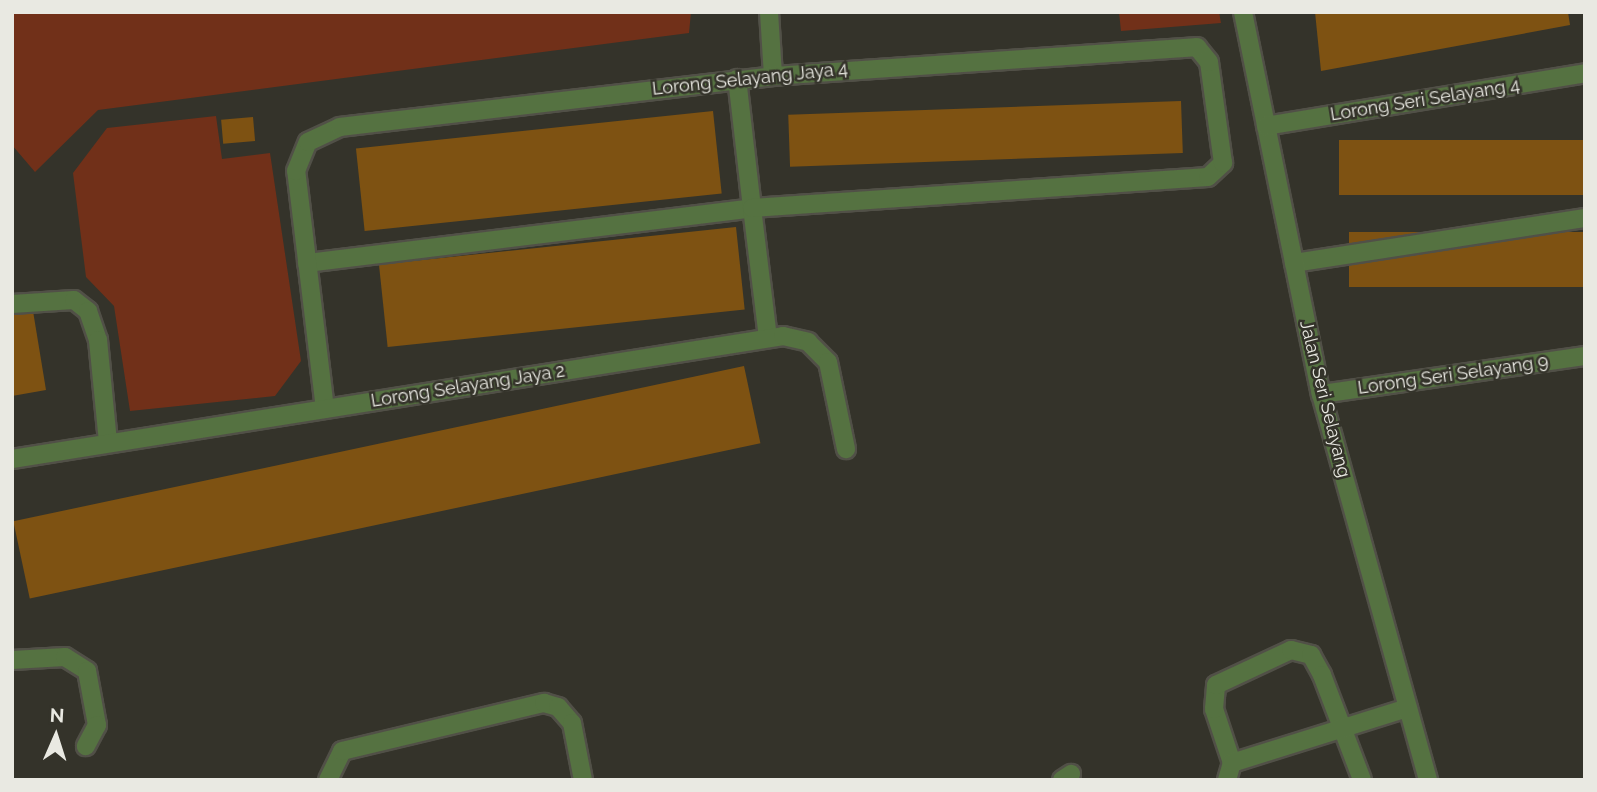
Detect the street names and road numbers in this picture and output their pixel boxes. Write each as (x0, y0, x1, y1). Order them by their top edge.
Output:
street label: Lorong Selayang Jaya 4 (651, 58, 849, 100)
street label: Lorong Seri Selayang 4 (1329, 74, 1521, 126)
street label: Jalan Seri Selayang (1295, 318, 1355, 480)
street label: Lorong Seri Selayang 9 (1356, 351, 1550, 399)
street label: Lorong Selayang Jaya 2 (369, 360, 567, 412)

